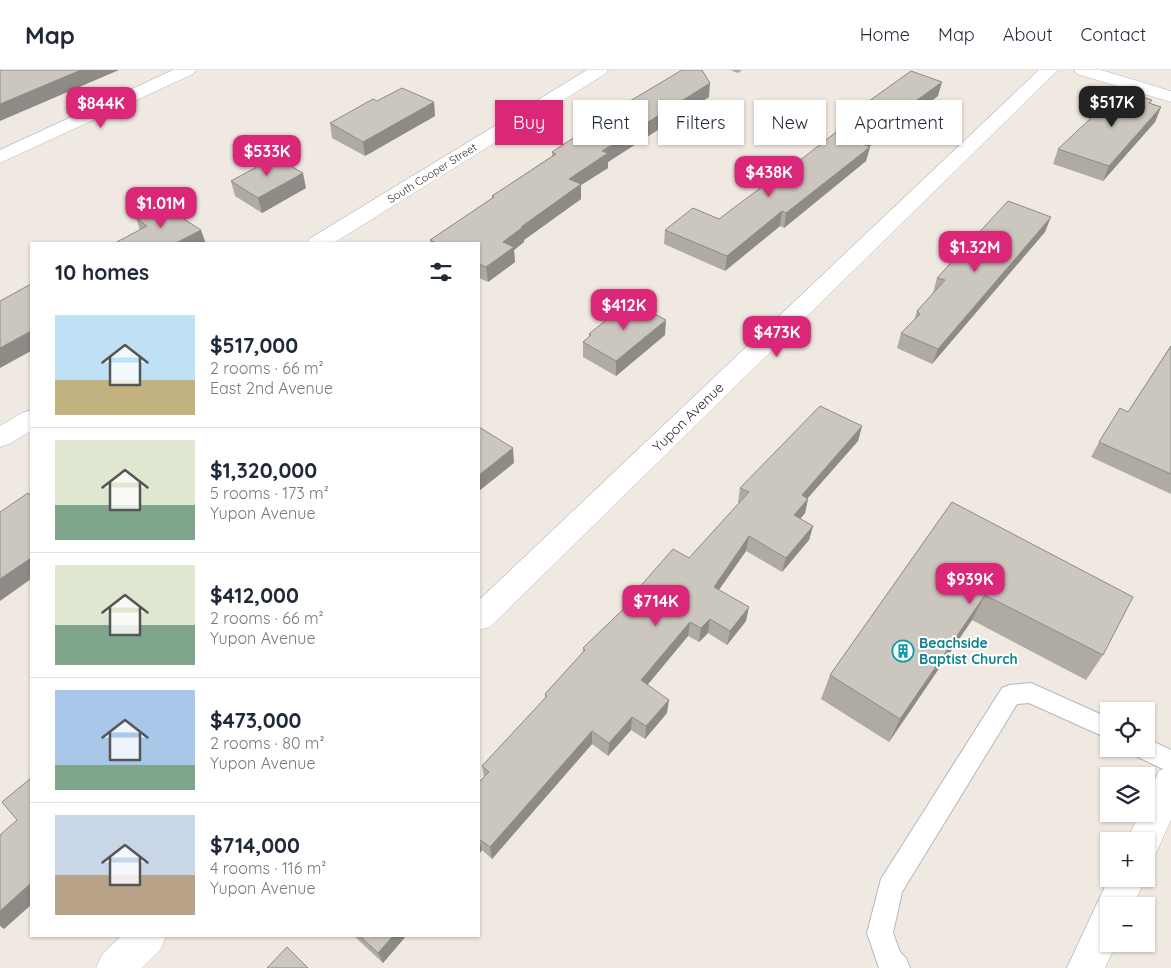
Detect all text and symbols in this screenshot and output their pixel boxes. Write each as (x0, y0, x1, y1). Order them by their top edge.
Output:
text: Map (25, 20, 75, 50)
text: Home (860, 23, 910, 46)
text: Map (938, 23, 975, 46)
text: About (1003, 23, 1053, 46)
text: Contact (1081, 23, 1146, 46)
pin: $517K (1077, 85, 1147, 128)
pin: $844K (66, 87, 136, 129)
text: $517K (1090, 92, 1134, 112)
text: $844K (77, 93, 125, 113)
chip: Buy (495, 100, 563, 145)
chip: Rent (573, 100, 648, 145)
chip: Filters (658, 100, 744, 145)
chip: New (754, 100, 826, 145)
chip: Apartment (836, 100, 962, 145)
pin: $533K (232, 134, 302, 177)
street label: South Cooper Street (385, 140, 479, 206)
text: $533K (244, 141, 290, 161)
pin: $438K (734, 156, 804, 198)
text: $438K (746, 162, 792, 182)
pin: $1.01M (120, 186, 202, 229)
text: $1.01M (137, 193, 185, 213)
pin: $1.32M (934, 230, 1016, 273)
text: $1.32M (950, 237, 1000, 257)
icon: filters (427, 258, 455, 286)
text: 10 homes (55, 259, 149, 285)
pin: $412K (589, 288, 659, 331)
text: $412K (602, 295, 646, 315)
pin: $473K (742, 316, 812, 358)
text: $473K (754, 322, 800, 342)
text: $517,000 (210, 332, 298, 358)
icon: home (95, 335, 155, 395)
text: 2 rooms · 66 m² (210, 358, 324, 378)
text: East 2nd Avenue (210, 378, 333, 398)
street label: Yupon Avenue (649, 378, 727, 456)
text: $1,320,000 (210, 457, 317, 483)
icon: home (95, 460, 155, 520)
text: 5 rooms · 173 m² (210, 483, 329, 503)
text: Yupon Avenue (210, 503, 315, 523)
pin: $939K (935, 562, 1005, 605)
text: $939K (947, 569, 993, 589)
text: $412,000 (210, 582, 299, 608)
pin: $714K (621, 584, 691, 627)
icon: home (95, 585, 155, 645)
text: $714K (633, 591, 679, 611)
text: 2 rooms · 66 m² (210, 608, 324, 628)
text: Yupon Avenue (210, 628, 315, 648)
place label: Beachside Baptist Church (919, 634, 1018, 668)
building icon: Beachside Baptist Church (891, 639, 915, 663)
map controls (1100, 702, 1155, 952)
button: locate (1100, 702, 1155, 757)
text: $473,000 (210, 707, 302, 733)
icon: home (95, 710, 155, 770)
text: 2 rooms · 80 m² (210, 733, 325, 753)
text: Yupon Avenue (210, 753, 315, 773)
button: layers (1100, 767, 1155, 822)
text: $714,000 (210, 832, 300, 858)
button: + (1100, 832, 1155, 887)
icon: home (95, 835, 155, 895)
text: 4 rooms · 116 m² (210, 858, 326, 878)
text: Yupon Avenue (210, 878, 315, 898)
button: − (1100, 897, 1155, 952)

